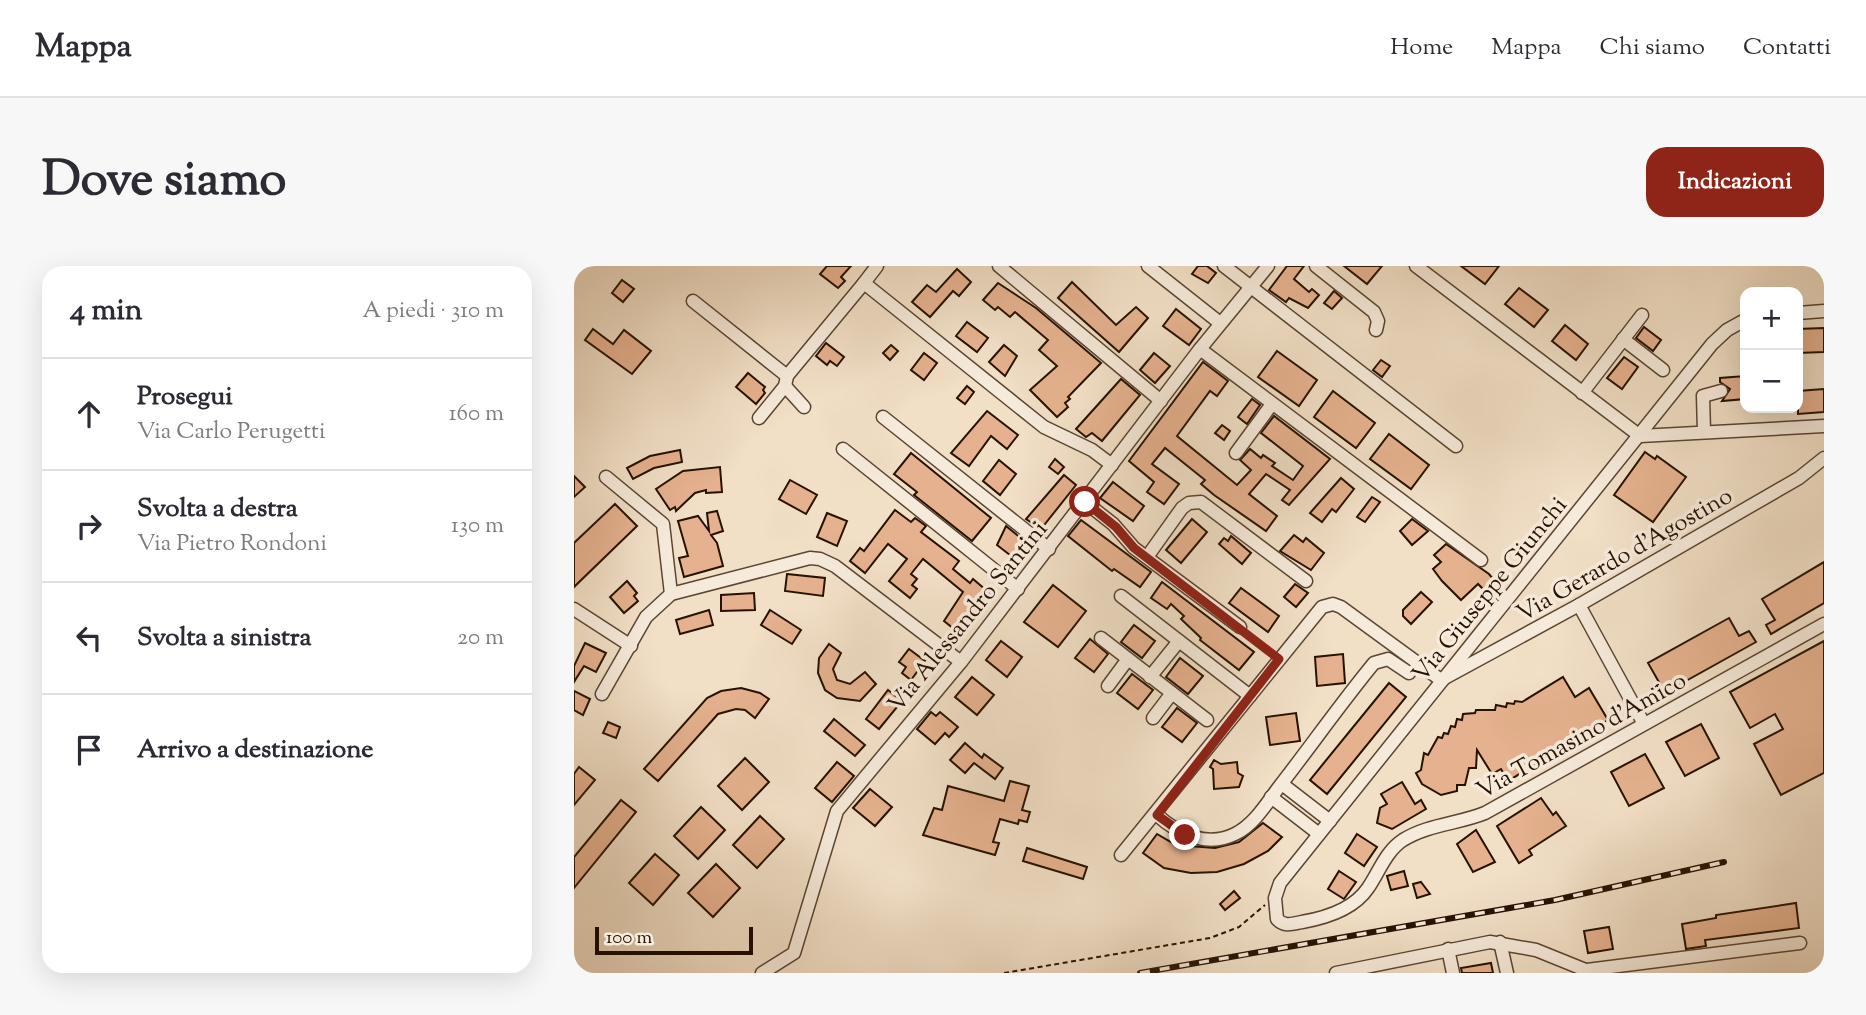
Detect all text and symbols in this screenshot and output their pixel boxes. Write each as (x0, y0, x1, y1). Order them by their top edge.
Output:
text: Mappa (35, 24, 132, 72)
text: Home (1390, 31, 1453, 65)
text: Mappa (1491, 31, 1562, 65)
text: Chi siamo (1600, 31, 1705, 65)
text: Contatti (1743, 31, 1831, 65)
text: Dove siamo (42, 147, 286, 217)
button: Indicazioni (1646, 147, 1824, 217)
map controls (1740, 287, 1803, 413)
button: + (1740, 287, 1803, 350)
text: 4 min (70, 290, 143, 333)
text: A piedi · 310 m (362, 295, 504, 328)
button: − (1740, 350, 1803, 413)
text: Prosegui (137, 379, 233, 416)
icon: ahead (70, 395, 108, 433)
text: 160 m (449, 398, 504, 431)
text: Via Carlo Perugetti (137, 416, 325, 449)
street label: Via Gerardo d'Agostino (1511, 480, 1739, 632)
route start (1069, 486, 1100, 517)
street label: Via Giuseppe Giunchi (1405, 490, 1576, 690)
text: Svolta a destra (137, 491, 298, 528)
icon: right (70, 507, 108, 545)
text: 130 m (451, 510, 504, 543)
street label: Via Alessandro Santini (881, 514, 1057, 720)
text: Via Pietro Rondoni (137, 528, 327, 561)
icon: left (70, 619, 108, 657)
text: Svolta a sinistra (137, 620, 312, 657)
text: 20 m (457, 622, 504, 655)
street label: Via Tomasino d'Amico (1471, 665, 1693, 809)
icon: arrive (70, 731, 108, 769)
text: Arrivo a destinazione (137, 732, 373, 769)
route end (1169, 819, 1200, 850)
scale bar (595, 924, 752, 956)
text: 100 m (606, 925, 652, 952)

